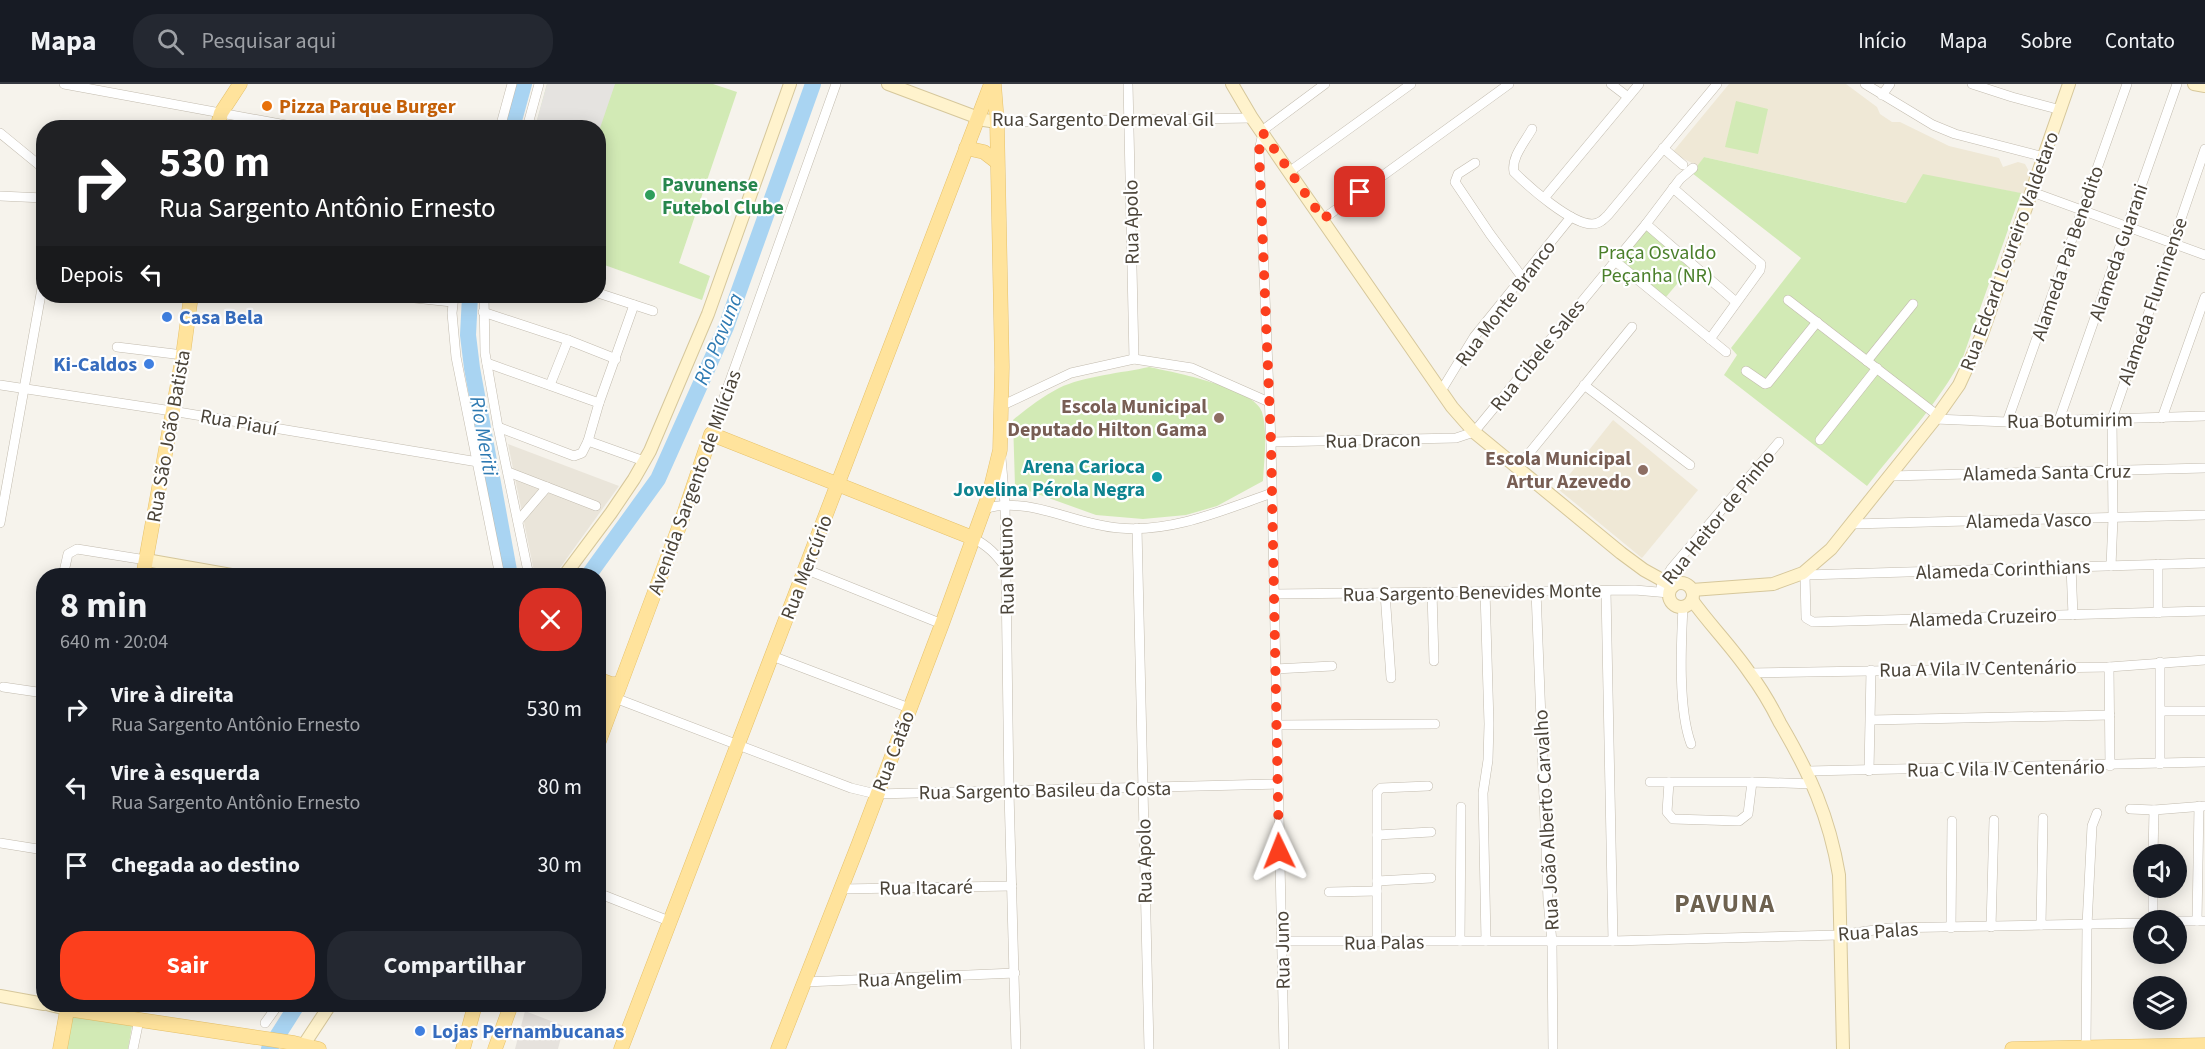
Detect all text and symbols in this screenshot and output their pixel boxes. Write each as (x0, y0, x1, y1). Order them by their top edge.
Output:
search box (133, 14, 553, 68)
text: Mapa (30, 21, 97, 61)
icon: search (154, 25, 187, 58)
text: Pesquisar aqui (202, 25, 336, 57)
text: Início (1858, 26, 1906, 56)
text: Mapa (1939, 26, 1987, 56)
text: Sobre (2020, 26, 2072, 56)
text: Contato (2105, 26, 2175, 56)
place label: Pizza Parque Burger (279, 93, 456, 121)
marker: Pizza Parque Burger (260, 99, 274, 113)
street label: Rua Sargento Dermeval Gil (992, 106, 1214, 134)
street label: Rua Edcard Loureiro Valdetaro (1954, 128, 2066, 375)
text: 530 m (159, 133, 270, 193)
icon: right (60, 144, 138, 222)
street label: Alameda Pai Benedito (2025, 162, 2111, 344)
pin (1334, 166, 1385, 217)
place label: Pavunense Futebol Clube (662, 171, 784, 222)
icon: arrive (1343, 175, 1376, 208)
street label: Rua Apolo (1117, 179, 1147, 265)
street label: Alameda Guarani (2082, 180, 2156, 325)
marker: Pavunense Futebol Clube (643, 188, 657, 202)
text: Rua Sargento Antônio Ernesto (159, 189, 496, 228)
street label: Alameda Fluminense (2111, 214, 2195, 389)
street label: Rua Monte Branco (1449, 235, 1563, 373)
park label: Praça Osvaldo Peçanha (NR) (1598, 239, 1716, 290)
icon: left (135, 258, 168, 291)
text: Depois (60, 259, 123, 291)
water label: Rio Pavuna (686, 289, 750, 389)
street label: Rua Cibele Sales (1484, 294, 1592, 418)
place label: Casa Bela (179, 304, 263, 332)
marker: Casa Bela (160, 310, 174, 324)
street label: Rua São João Batista (140, 348, 198, 525)
place label: Ki-Caldos (53, 351, 137, 379)
marker: Ki-Caldos (142, 357, 156, 371)
street label: Avenida Sargento de Milícias (641, 366, 749, 599)
place label: Escola Municipal Deputado Hilton Gama (1007, 393, 1207, 444)
water label: Rio Meriti (462, 394, 506, 479)
street label: Rua Piauí (198, 402, 281, 444)
street label: Rua Botumirim (2007, 406, 2133, 436)
marker: Escola Municipal Deputado Hilton Gama (1212, 411, 1226, 425)
street label: Rua Dracon (1325, 426, 1421, 456)
street label: Rua Heitor de Pinho (1656, 444, 1782, 591)
place label: Escola Municipal Artur Azevedo (1485, 445, 1631, 496)
place label: Arena Carioca Jovelina Pérola Negra (953, 453, 1145, 504)
street label: Alameda Santa Cruz (1963, 458, 2131, 488)
marker: Escola Municipal Artur Azevedo (1636, 463, 1650, 477)
marker: Arena Carioca Jovelina Pérola Negra (1150, 470, 1164, 484)
street label: Alameda Vasco (1966, 506, 2092, 536)
street label: Rua Mercúrio (774, 511, 840, 624)
street label: Rua Netuno (992, 517, 1022, 615)
street label: Alameda Corinthians (1915, 553, 2091, 587)
street label: Rua Sargento Benevides Monte (1342, 577, 1602, 609)
text: 8 min (60, 580, 148, 631)
button: close (519, 588, 582, 651)
street label: Alameda Cruzeiro (1909, 601, 2057, 635)
text: 640 m · 20:04 (60, 628, 168, 656)
street label: Rua A Vila IV Centenário (1879, 653, 2077, 685)
text: Vire à direita (111, 679, 234, 711)
icon: right (60, 693, 93, 726)
text: 530 m (527, 693, 582, 725)
street label: Rua Catão (866, 707, 922, 796)
street label: Rua João Alberto Carvalho (1527, 709, 1567, 931)
text: Rua Sargento Antônio Ernesto (111, 711, 360, 739)
street label: Rua C Vila IV Centenário (1907, 753, 2105, 785)
text: Vire à esquerda (111, 757, 260, 789)
icon: left (60, 771, 93, 804)
text: 80 m (537, 771, 582, 803)
street label: Rua Sargento Basileu da Costa (918, 775, 1172, 807)
text: Rua Sargento Antônio Ernesto (111, 789, 360, 817)
street label: Rua Apolo (1130, 818, 1160, 904)
position arrow (1247, 819, 1311, 883)
map controls (2133, 844, 2187, 1030)
button: sound (2133, 844, 2187, 898)
icon: arrive (60, 849, 93, 882)
text: Chegada ao destino (111, 849, 300, 881)
text: 30 m (537, 849, 582, 881)
street label: Rua Itacaré (879, 873, 973, 903)
district label: PAVUNA (1674, 885, 1776, 922)
street label: Rua Juno (1268, 910, 1298, 990)
button: search (2133, 910, 2187, 964)
street label: Rua Palas (1837, 915, 1919, 949)
street label: Rua Palas (1344, 928, 1424, 958)
button: Sair (60, 931, 315, 1000)
button: Compartilhar (327, 931, 582, 1000)
street label: Rua Angelim (857, 963, 963, 995)
button: layers (2133, 976, 2187, 1030)
place label: Lojas Pernambucanas (432, 1018, 625, 1046)
marker: Lojas Pernambucanas (413, 1024, 427, 1038)

